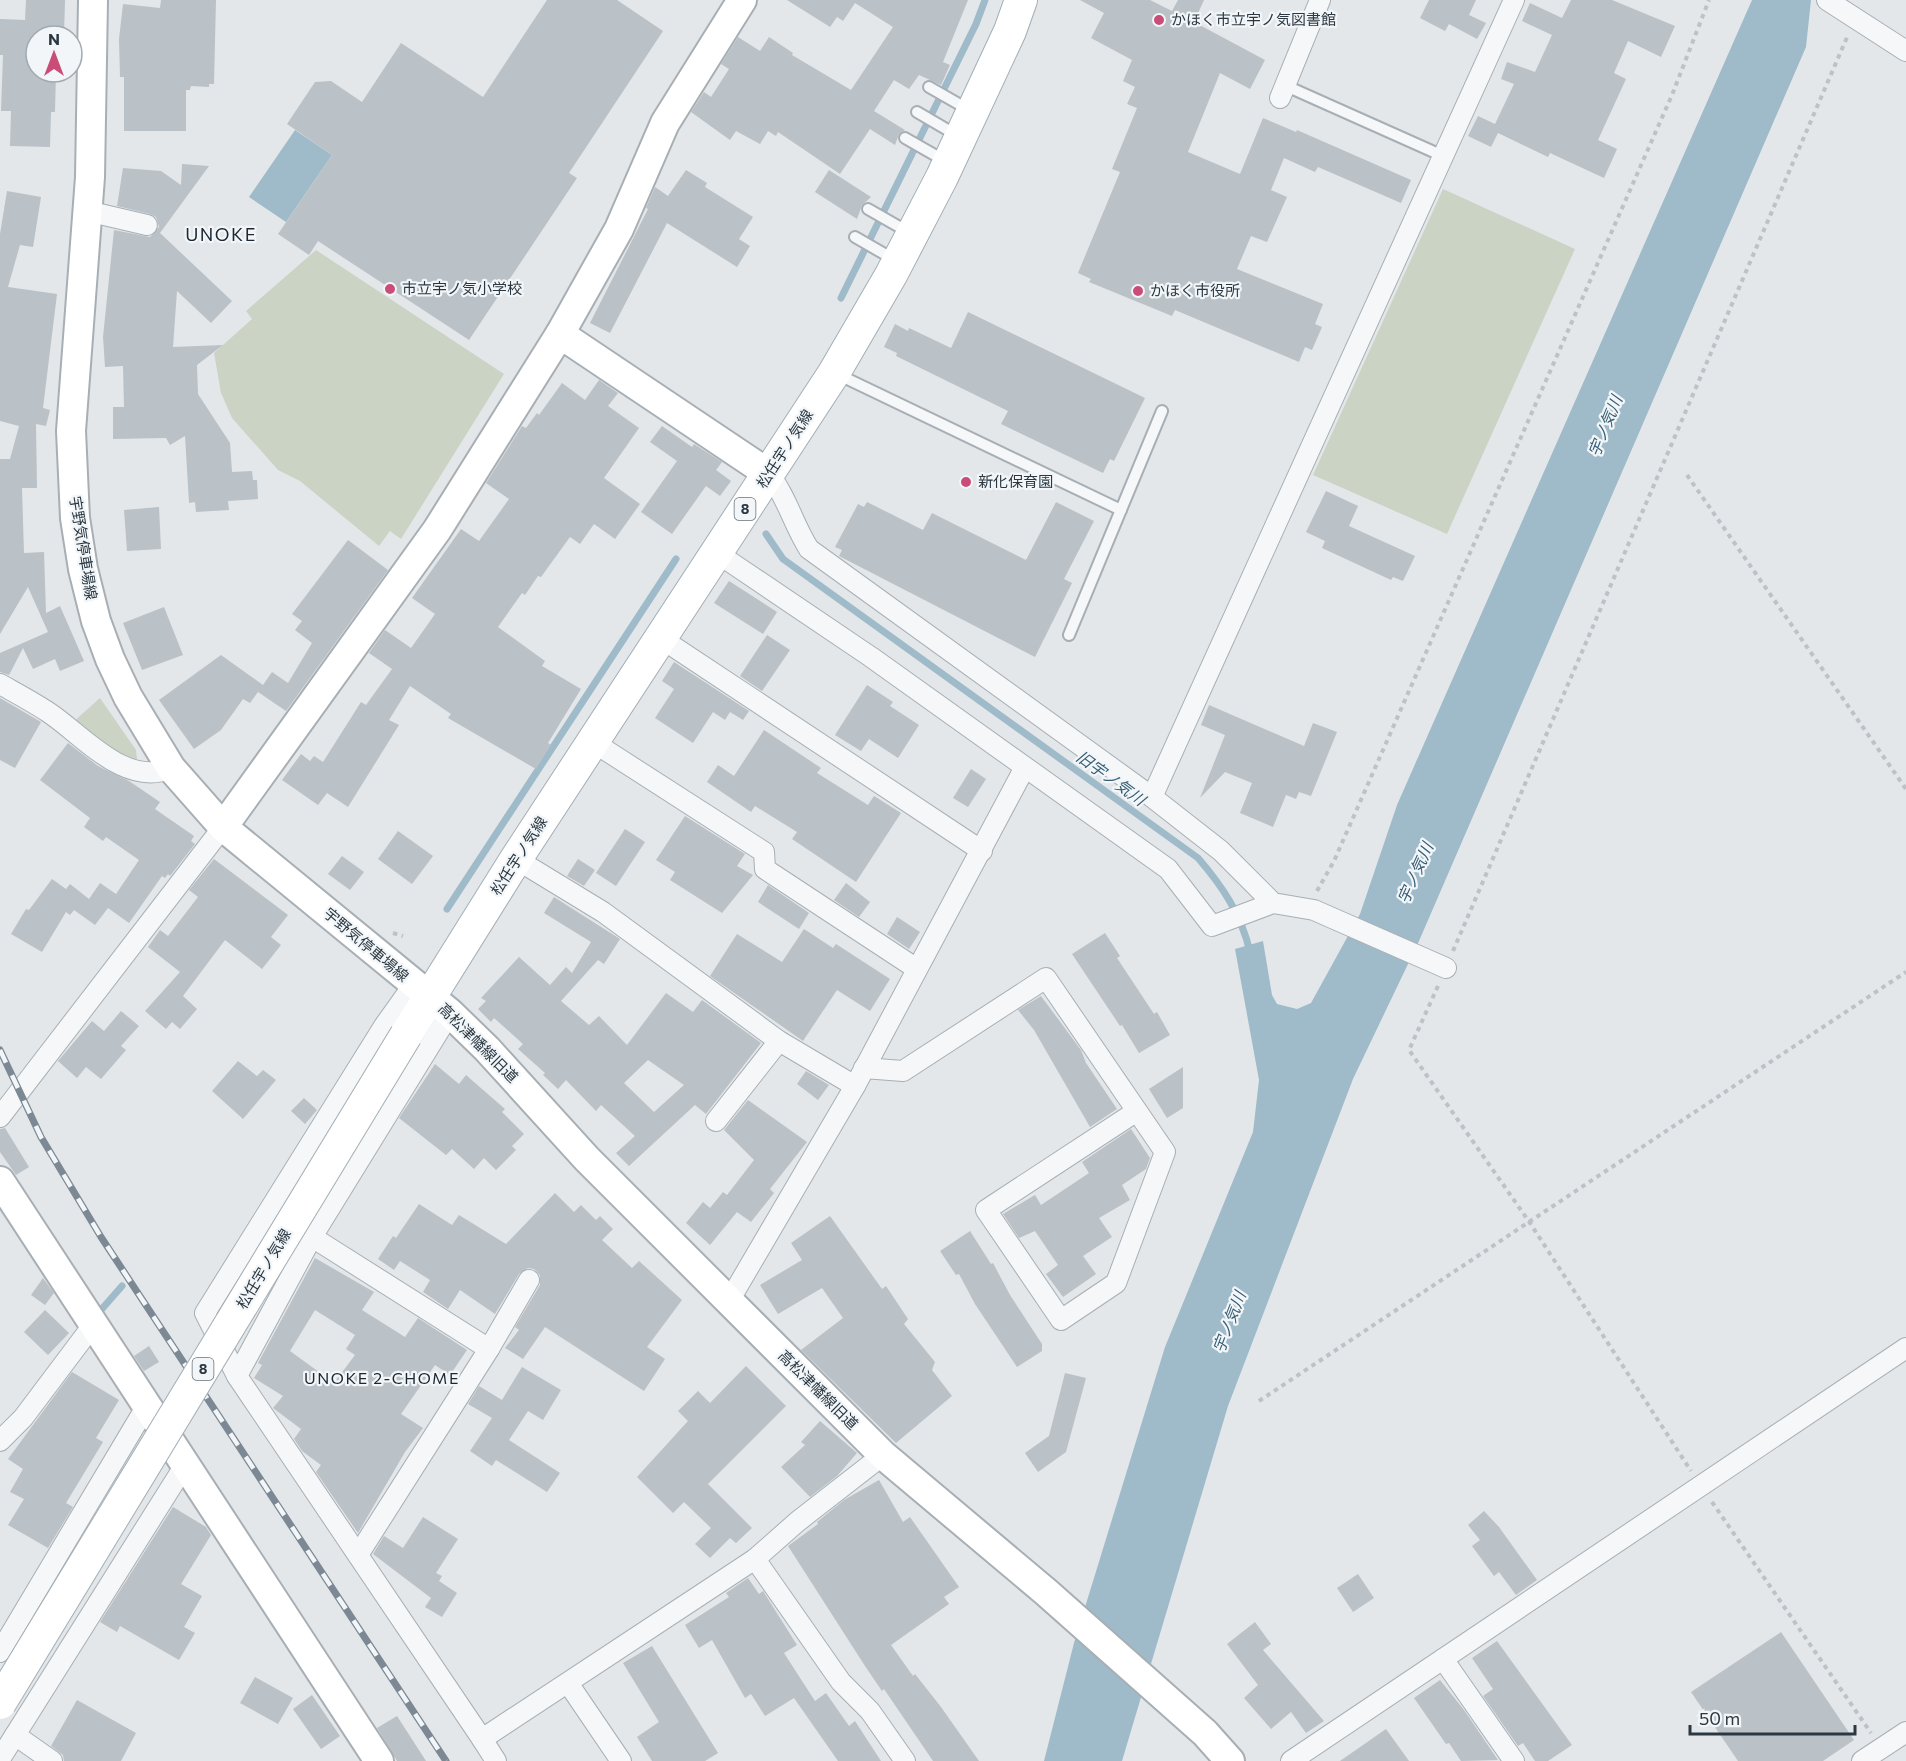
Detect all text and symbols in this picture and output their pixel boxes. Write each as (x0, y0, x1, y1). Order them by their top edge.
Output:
place label: かほく市立宇ノ気図書館 (1171, 10, 1336, 28)
marker: かほく市立宇ノ気図書館 (1152, 13, 1166, 27)
north arrow (24, 24, 84, 84)
text: N (48, 29, 60, 48)
district label: UNOKE (185, 223, 257, 245)
place label: 市立宇ノ気小学校 (402, 279, 522, 297)
place label: かほく市役所 (1150, 281, 1240, 299)
marker: 市立宇ノ気小学校 (383, 282, 397, 296)
marker: かほく市役所 (1131, 284, 1145, 298)
water label: 宇ノ気川 (1584, 391, 1626, 459)
street label: 松任宇ノ気線 (752, 406, 816, 491)
place label: 新化保育園 (978, 472, 1053, 490)
marker: 新化保育園 (959, 475, 973, 489)
street label: 宇野気停車場線 (67, 495, 101, 601)
road number: 8 (734, 498, 756, 520)
water label: 旧宇ノ気川 (1073, 746, 1151, 810)
street label: 松任宇ノ気線 (486, 813, 550, 898)
water label: 宇ノ気川 (1393, 838, 1437, 906)
street label: 宇野気停車場線 (321, 904, 413, 985)
street label: 高松津幡線旧道 (435, 999, 522, 1086)
street label: 松任宇ノ気線 (232, 1225, 294, 1312)
water label: 宇ノ気川 (1208, 1287, 1250, 1355)
street label: 高松津幡線旧道 (775, 1346, 862, 1433)
road number: 8 (192, 1358, 214, 1380)
district label: UNOKE 2-CHOME (304, 1368, 460, 1387)
scale bar (1690, 1698, 1855, 1736)
text: 50 m (1699, 1707, 1740, 1729)

